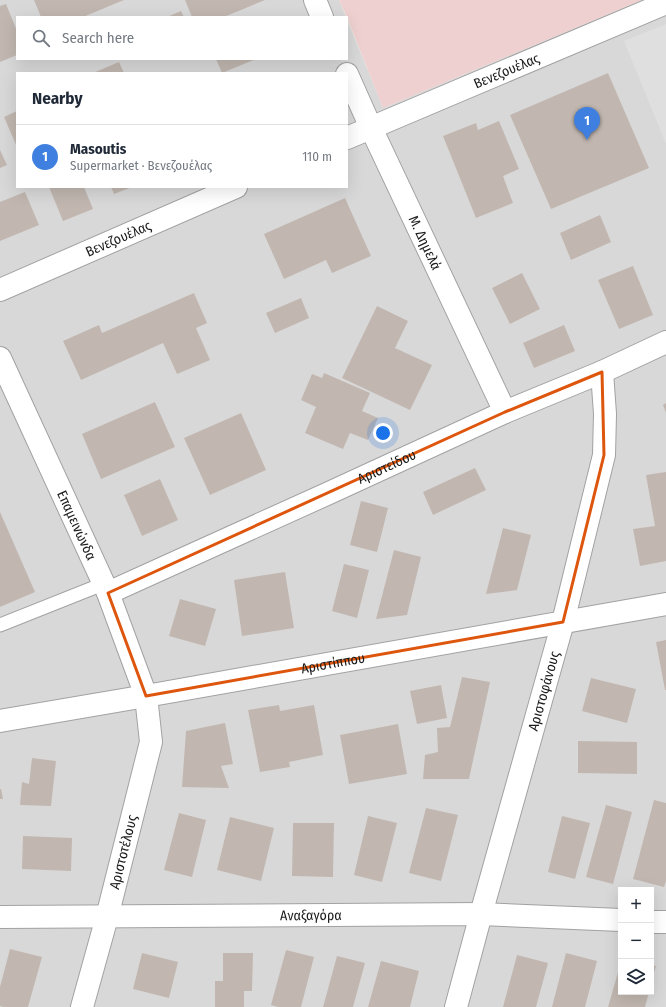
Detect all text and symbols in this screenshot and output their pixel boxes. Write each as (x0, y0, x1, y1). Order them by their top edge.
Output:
search box (16, 16, 348, 60)
icon: search (30, 27, 52, 49)
text: Search here (62, 29, 134, 47)
street label: Βενεζουέλας (471, 50, 542, 92)
text: Nearby (32, 88, 83, 109)
pin: 1 (574, 107, 600, 140)
text: Masoutis (70, 140, 126, 158)
text: 1 (42, 149, 48, 164)
text: 110 m (302, 149, 332, 164)
text: Supermarket · Βενεζουέλας (70, 158, 212, 173)
street label: Μ. Δημελά (405, 213, 445, 273)
street label: Βενεζουέλας (83, 217, 154, 261)
your location (373, 423, 393, 443)
street label: Αριστείδου (355, 446, 419, 488)
street label: Επαμεινώνδα (53, 488, 100, 563)
street label: Αριστίππου (300, 649, 366, 677)
street label: Αριστοφάνους (525, 649, 563, 733)
street label: Αριστοτέλους (106, 813, 141, 891)
map controls (618, 887, 654, 995)
button: + (618, 887, 654, 923)
street label: Αναξαγόρα (280, 907, 342, 924)
button: − (618, 923, 654, 959)
button: layers (618, 959, 654, 995)

